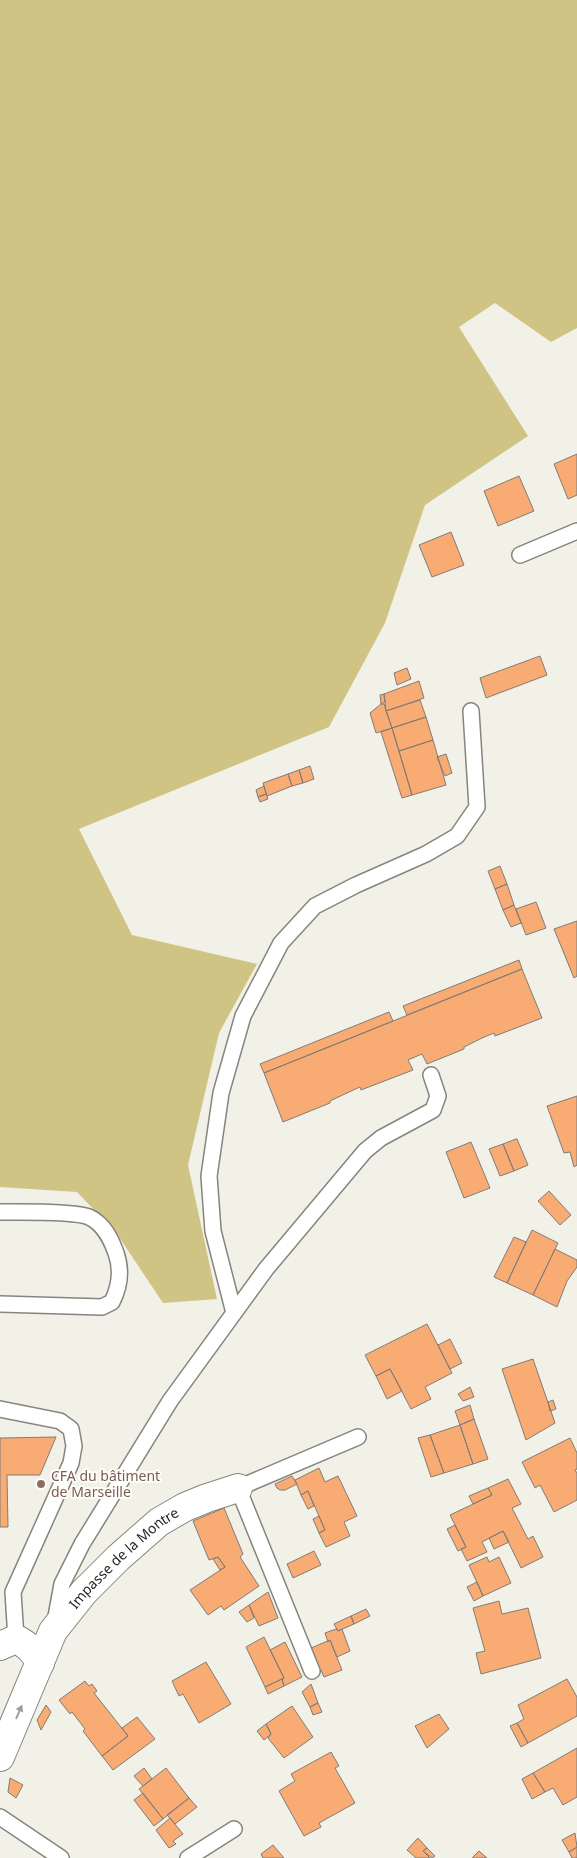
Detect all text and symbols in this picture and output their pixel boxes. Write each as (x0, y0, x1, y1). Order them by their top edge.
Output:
place label: CFA du bâtiment de Marseille (51, 1466, 160, 1501)
marker: CFA du bâtiment de Marseille (35, 1478, 47, 1490)
street label: Impasse de la Montre (64, 1503, 182, 1612)
one-way arrow (16, 1705, 24, 1719)

